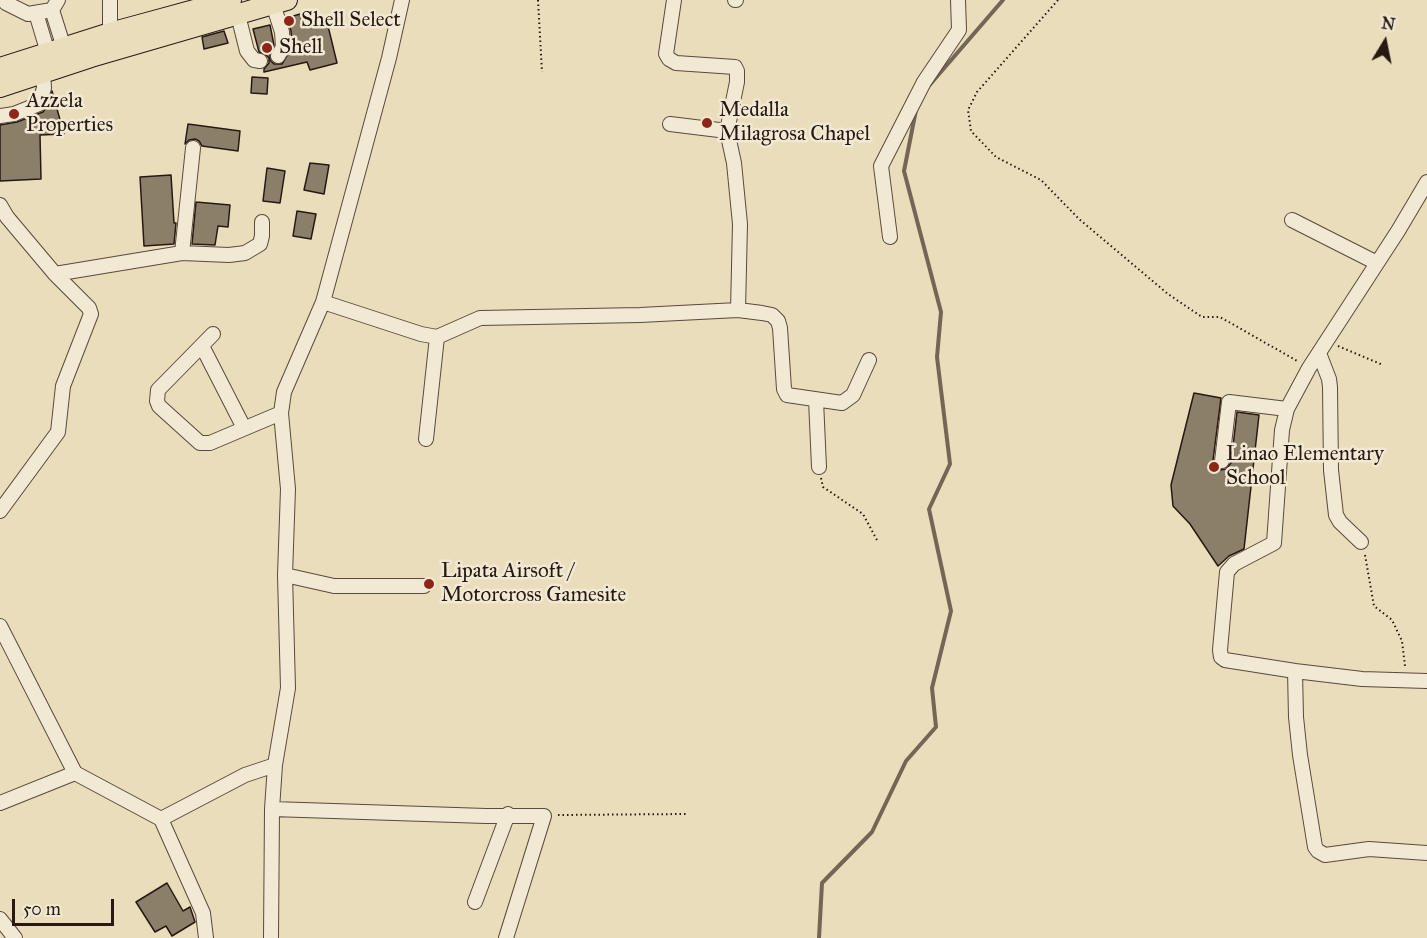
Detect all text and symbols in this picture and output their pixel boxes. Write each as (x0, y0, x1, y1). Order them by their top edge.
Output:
place label: Shell Select (301, 8, 401, 34)
north arrow (1355, 12, 1415, 72)
text: N (1380, 13, 1397, 34)
marker: Shell Select (282, 14, 296, 28)
place label: Shell (279, 35, 323, 61)
marker: Shell (260, 41, 274, 55)
place label: Azzela Properties (26, 89, 113, 139)
place label: Medalla Milagrosa Chapel (719, 98, 870, 148)
marker: Azzela Properties (7, 107, 21, 121)
marker: Medalla Milagrosa Chapel (700, 116, 714, 130)
place label: Linao Elementary School (1226, 442, 1384, 492)
marker: Linao Elementary School (1207, 460, 1221, 474)
place label: Lipata Airsoft / Motorcross Gamesite (441, 559, 626, 609)
marker: Lipata Airsoft / Motorcross Gamesite (422, 577, 436, 591)
scale bar (15, 887, 117, 925)
text: 50 m (23, 898, 61, 920)

